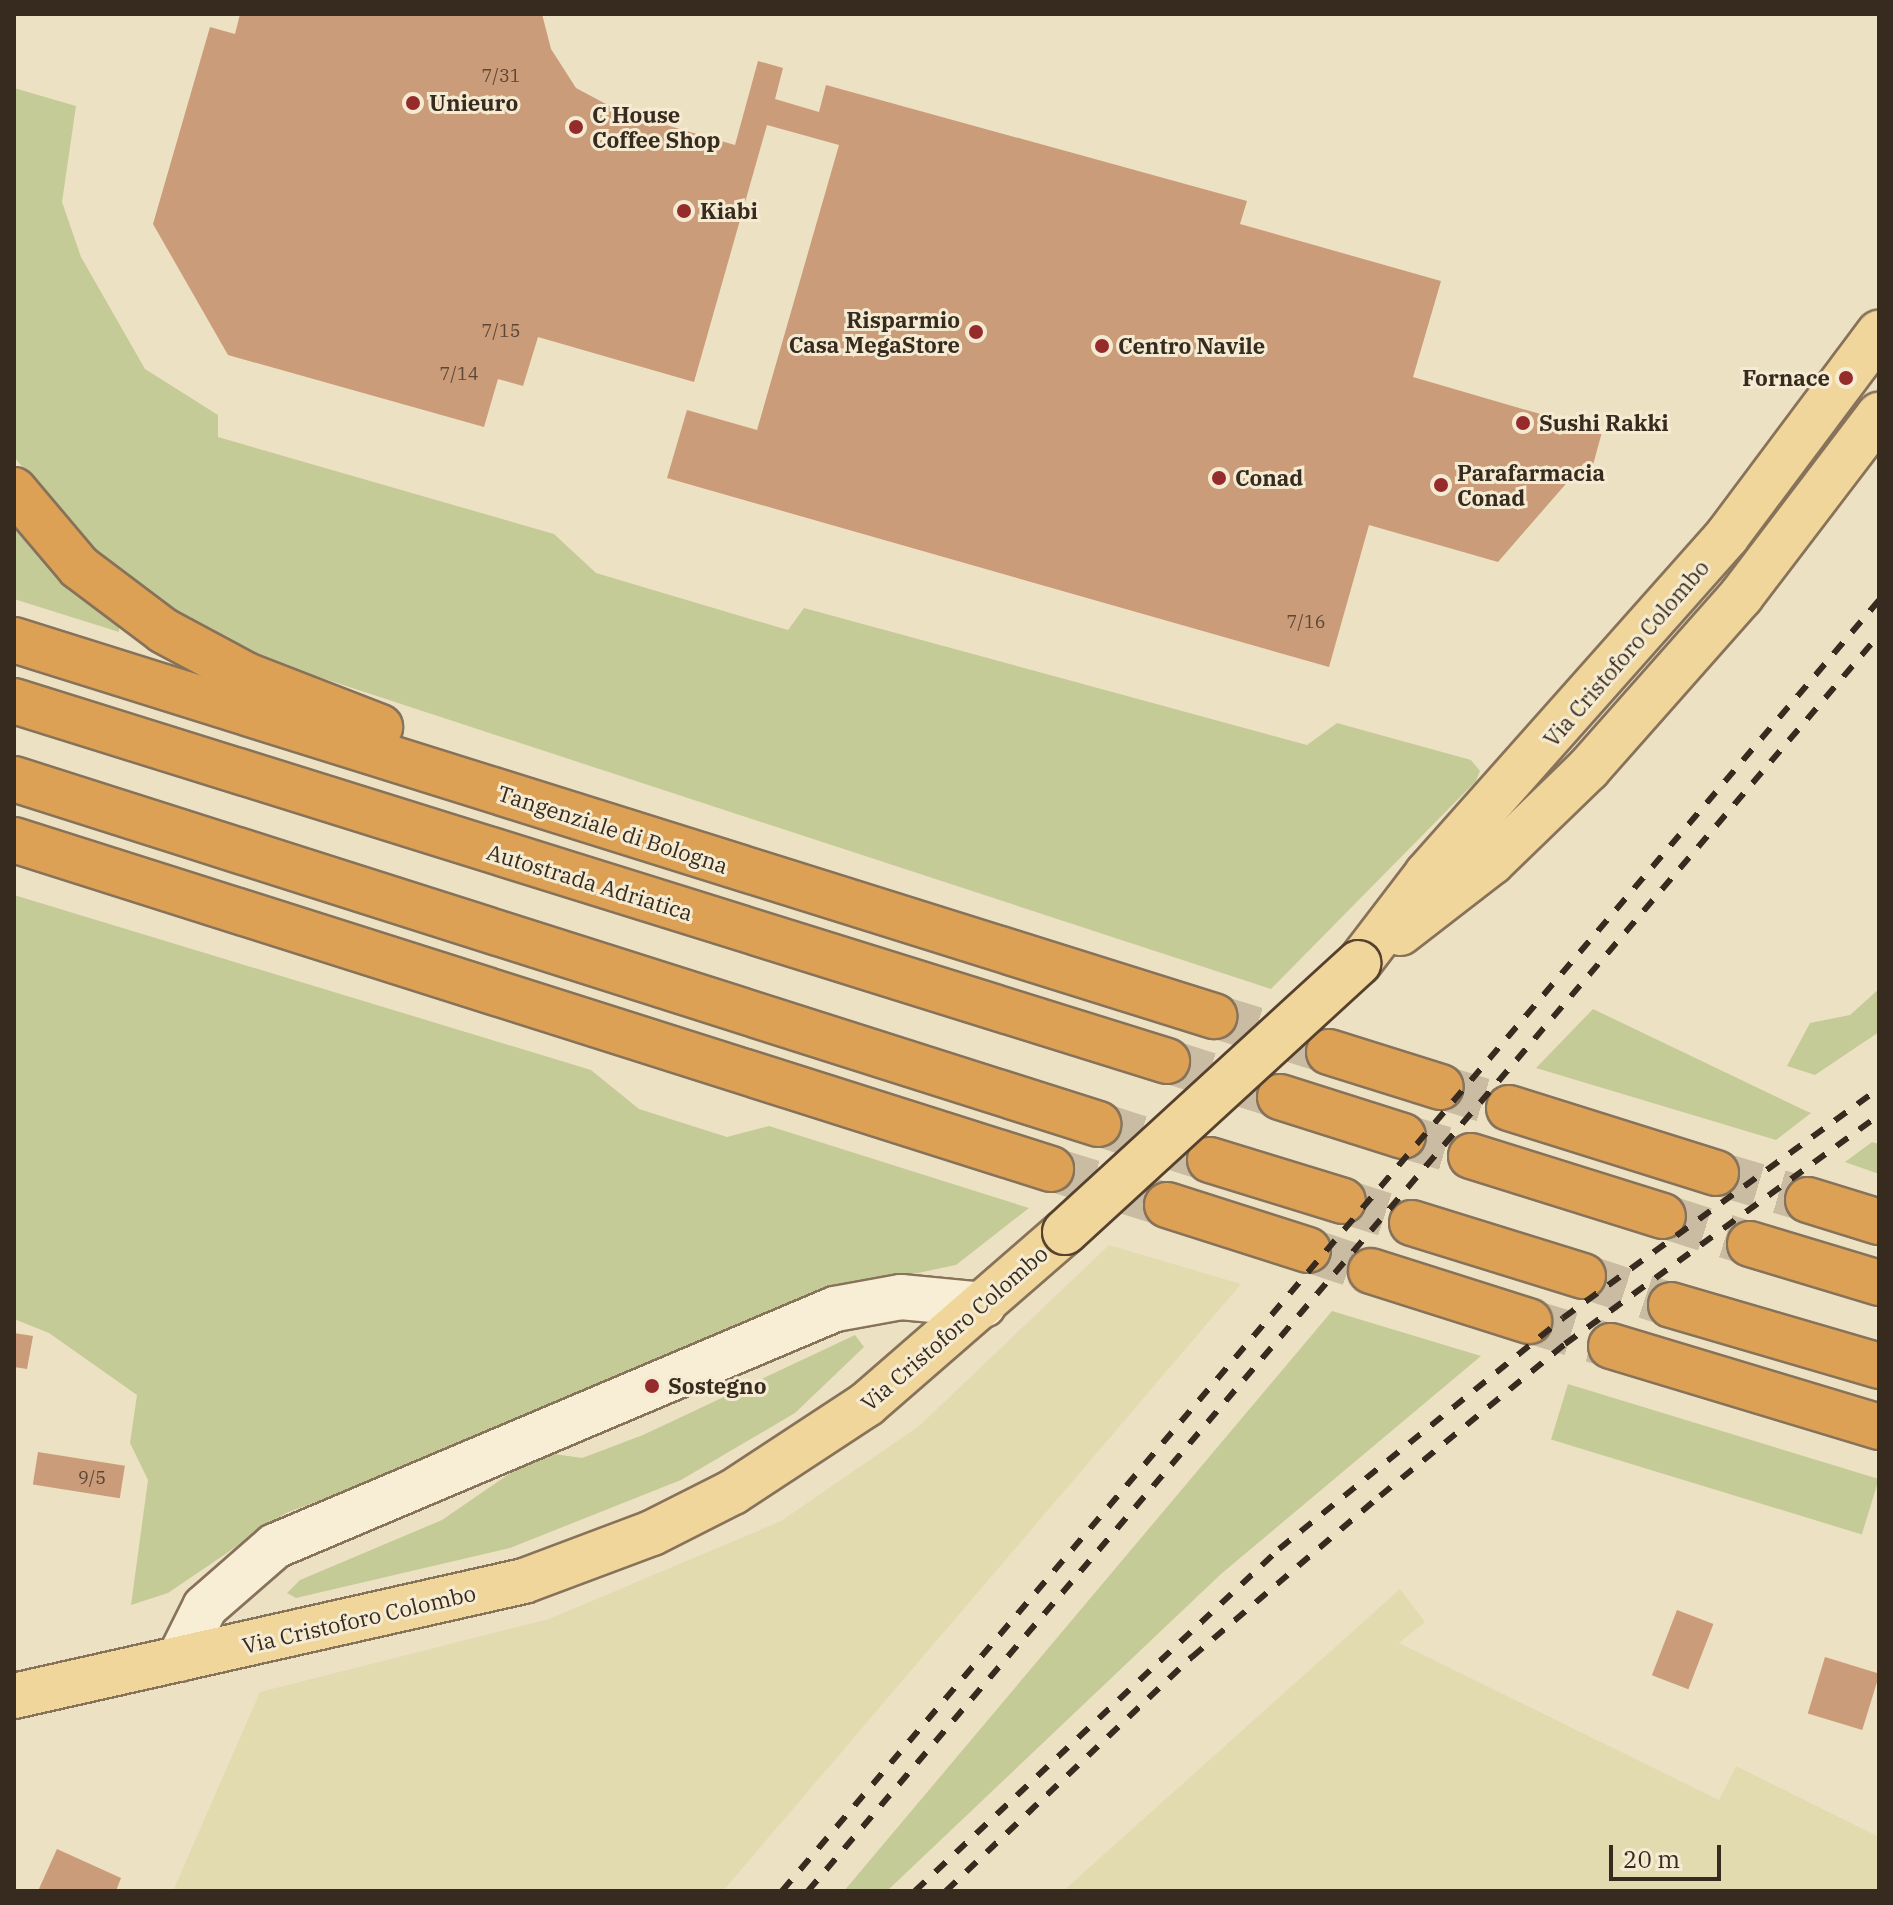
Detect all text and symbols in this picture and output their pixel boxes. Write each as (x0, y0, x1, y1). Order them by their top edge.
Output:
house number: 7/31 (482, 65, 520, 87)
place label: Unieuro (429, 90, 518, 116)
marker: Unieuro (404, 94, 422, 112)
place label: C House Coffee Shop (592, 101, 720, 152)
marker: C House Coffee Shop (567, 118, 585, 136)
place label: Kiabi (700, 198, 758, 224)
marker: Kiabi (675, 202, 693, 220)
place label: Risparmio Casa MegaStore (789, 306, 960, 358)
house number: 7/15 (482, 320, 520, 342)
marker: Risparmio Casa MegaStore (967, 323, 985, 341)
place label: Centro Navile (1118, 333, 1265, 359)
marker: Centro Navile (1093, 337, 1111, 355)
house number: 7/14 (440, 363, 478, 385)
place label: Fornace (1742, 365, 1830, 391)
marker: Fornace (1837, 369, 1855, 387)
place label: Sushi Rakki (1539, 410, 1669, 436)
marker: Sushi Rakki (1514, 414, 1532, 432)
place label: Parafarmacia Conad (1457, 459, 1605, 510)
place label: Conad (1235, 465, 1303, 491)
marker: Conad (1210, 469, 1228, 487)
marker: Parafarmacia Conad (1432, 476, 1450, 494)
street label: Via Cristoforo Colombo (1538, 554, 1714, 752)
house number: 7/16 (1287, 611, 1325, 633)
street label: Tangenziale di Bologna (495, 779, 731, 879)
street label: Autostrada Adriatica (484, 838, 696, 926)
street label: Via Cristoforo Colombo (855, 1240, 1053, 1416)
place label: Sostegno (668, 1373, 766, 1399)
marker: Sostegno (643, 1377, 661, 1395)
house number: 9/5 (78, 1467, 106, 1489)
street label: Via Cristoforo Colombo (240, 1579, 478, 1659)
scale bar (1613, 1829, 1725, 1879)
text: 20 m (1623, 1843, 1680, 1875)

